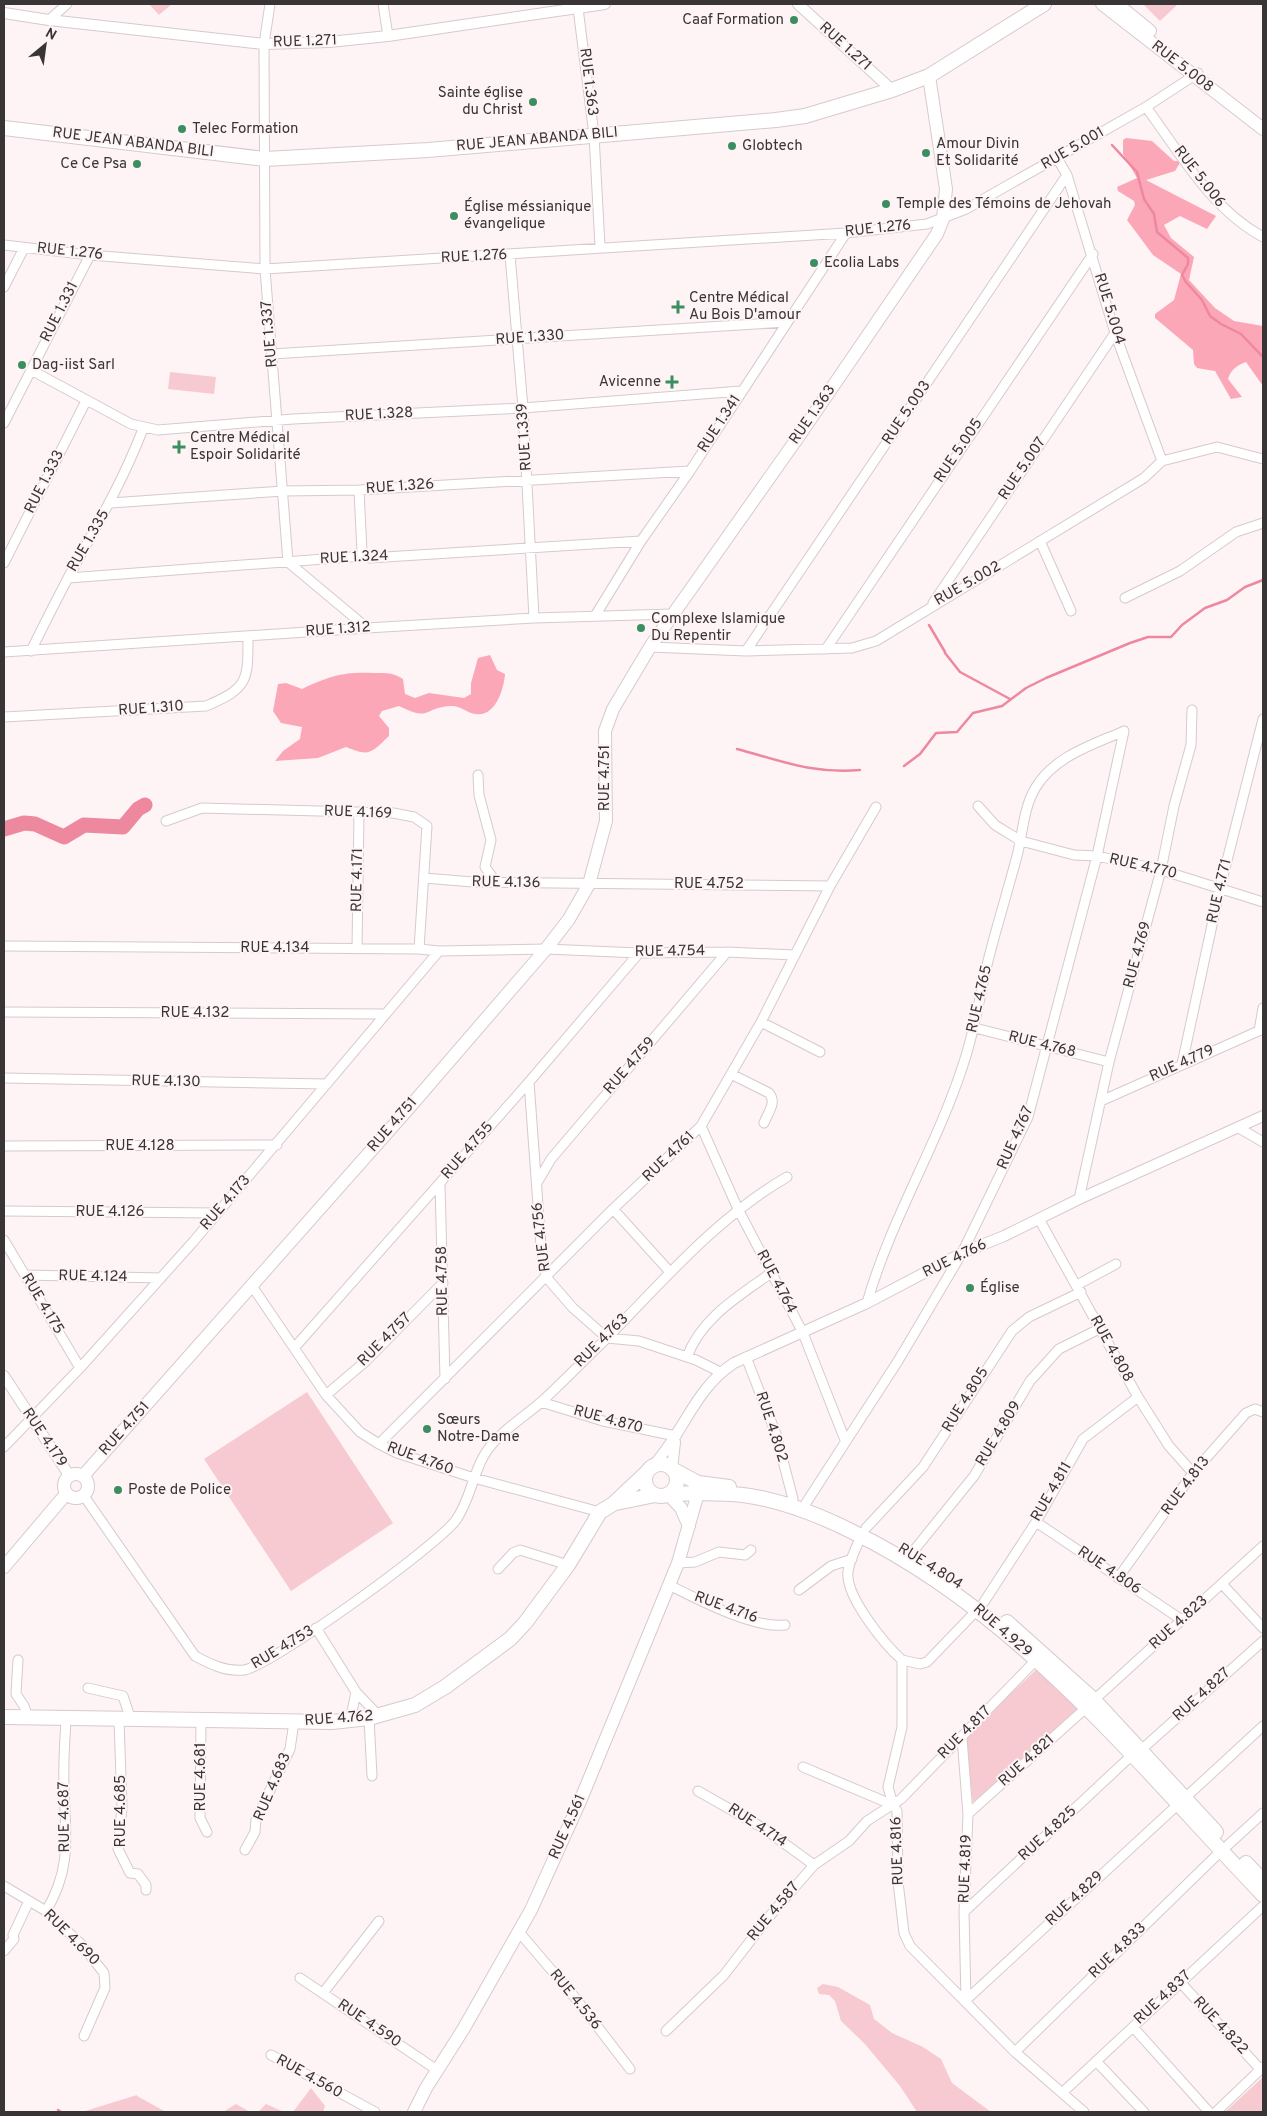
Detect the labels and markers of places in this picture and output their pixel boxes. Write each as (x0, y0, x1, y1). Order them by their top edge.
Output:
place label: Caaf Formation (682, 11, 784, 30)
marker: Caaf Formation (788, 14, 800, 26)
place label: Sainte église du Christ (438, 84, 523, 120)
marker: Sainte église du Christ (527, 96, 539, 108)
place label: Telec Formation (192, 120, 298, 139)
marker: Telec Formation (176, 123, 188, 135)
place label: Amour Divin Et Solidarité (936, 135, 1019, 171)
place label: Globtech (742, 137, 803, 156)
marker: Globtech (726, 140, 738, 152)
marker: Amour Divin Et Solidarité (920, 147, 932, 159)
place label: Ce Ce Psa (60, 155, 127, 174)
marker: Ce Ce Psa (131, 158, 143, 170)
place label: Temple des Témoins de Jehovah (896, 195, 1111, 214)
place label: Église méssianique évangelique (464, 197, 591, 234)
marker: Temple des Témoins de Jehovah (880, 198, 892, 210)
marker: Église méssianique évangelique (448, 210, 460, 222)
place label: Ecolia Labs (824, 254, 899, 273)
marker: Ecolia Labs (808, 257, 820, 269)
place label: Centre Médical Au Bois D'amour (689, 289, 801, 325)
marker: Centre Médical Au Bois D'amour (671, 300, 685, 314)
place label: Dag-iist Sarl (32, 356, 115, 375)
marker: Dag-iist Sarl (16, 359, 28, 371)
place label: Avicenne (599, 373, 661, 392)
marker: Avicenne (665, 375, 679, 389)
place label: Centre Médical Espoir Solidarité (190, 429, 301, 465)
marker: Centre Médical Espoir Solidarité (172, 440, 186, 454)
place label: Complexe Islamique Du Repentir (651, 610, 785, 646)
marker: Complexe Islamique Du Repentir (635, 622, 647, 634)
place label: Église (980, 1278, 1020, 1298)
marker: Église (964, 1282, 976, 1294)
place label: Sœurs Notre-Dame (437, 1411, 519, 1447)
marker: Sœurs Notre-Dame (421, 1423, 433, 1435)
place label: Poste de Police (128, 1481, 231, 1500)
marker: Poste de Police (112, 1484, 124, 1496)

